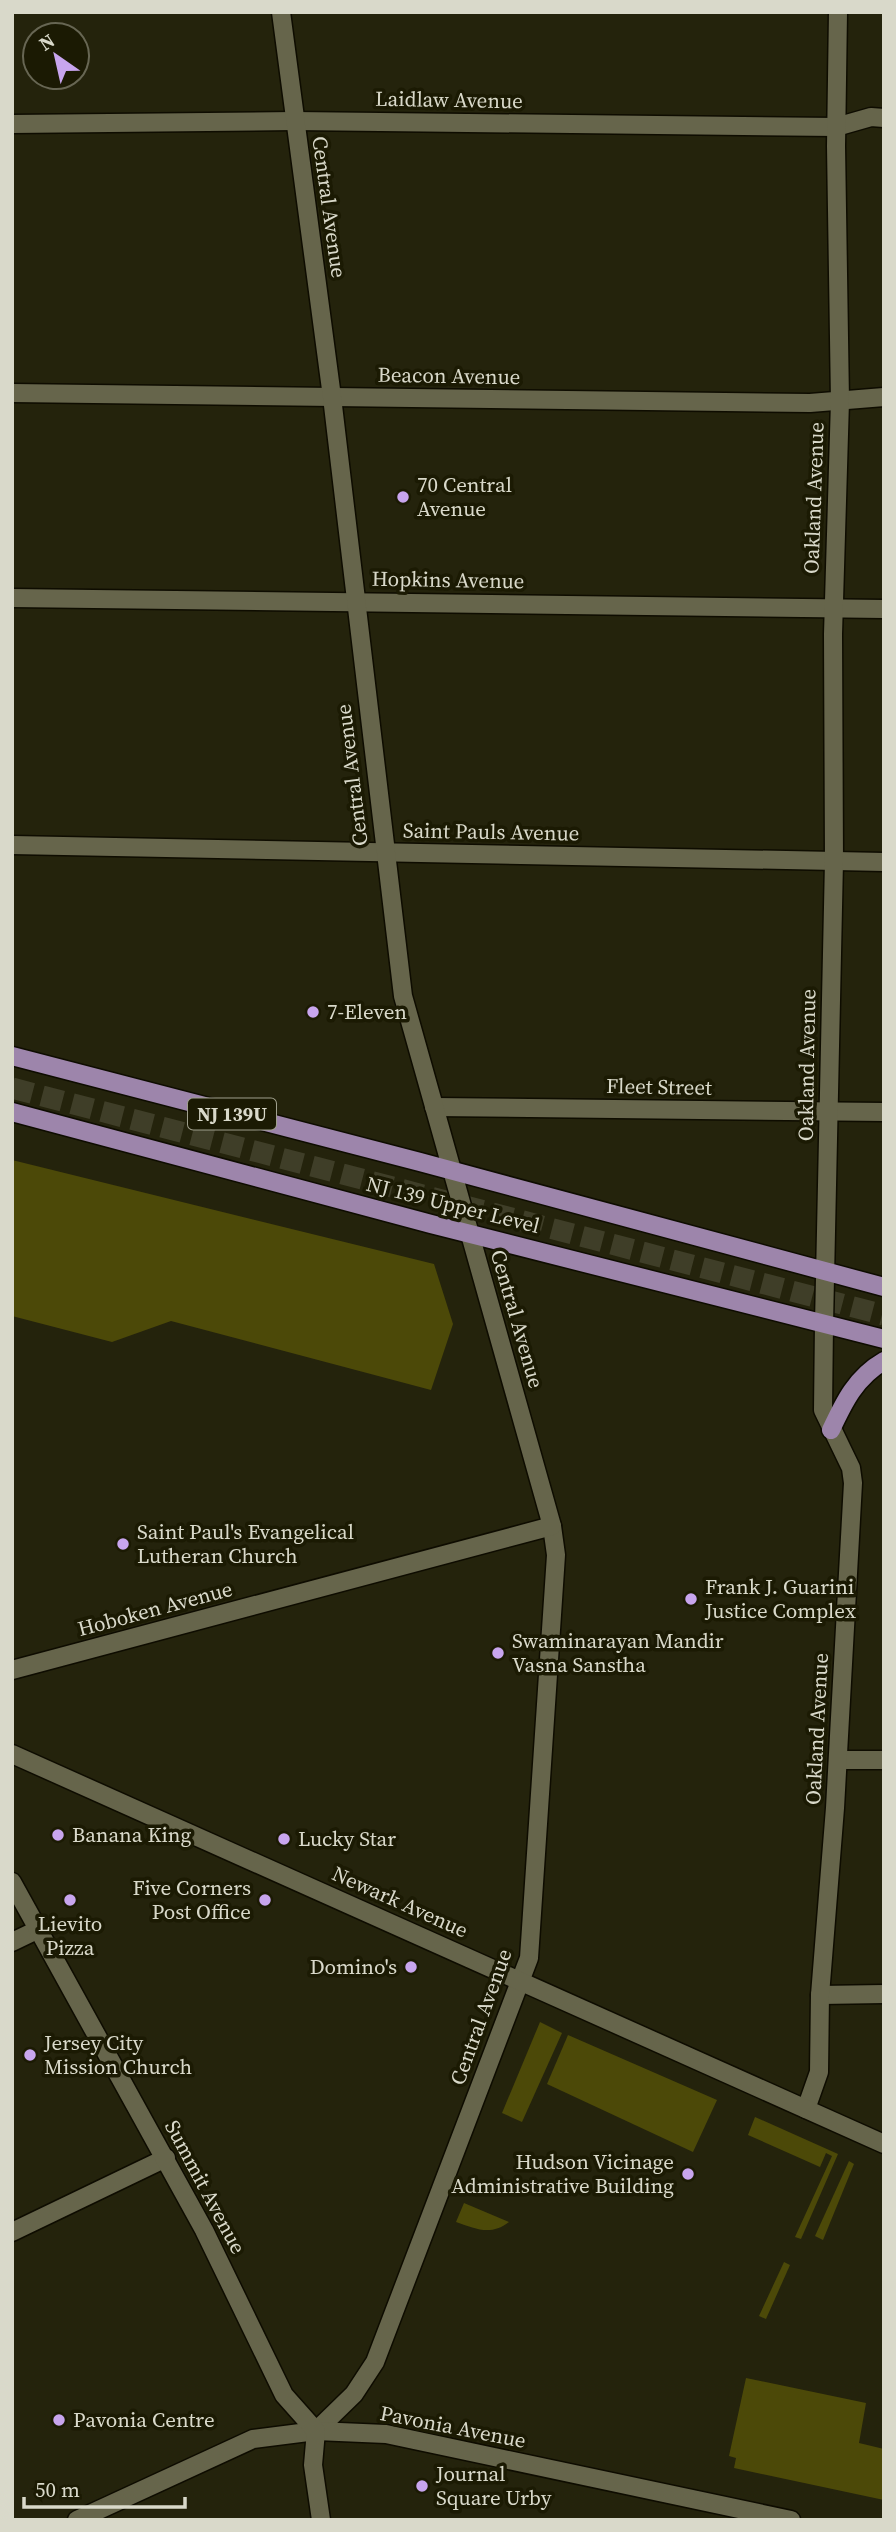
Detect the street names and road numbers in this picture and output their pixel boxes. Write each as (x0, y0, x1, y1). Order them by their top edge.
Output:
street label: Laidlaw Avenue (375, 84, 523, 115)
street label: Central Avenue (305, 134, 354, 280)
street label: Beacon Avenue (377, 360, 521, 391)
street label: Oakland Avenue (796, 421, 831, 575)
street label: Hopkins Avenue (371, 564, 525, 595)
street label: Central Avenue (328, 702, 375, 848)
street label: Saint Pauls Avenue (402, 815, 580, 848)
street label: Oakland Avenue (791, 989, 822, 1141)
street label: Fleet Street (606, 1071, 712, 1102)
road number: NJ 139U (188, 1098, 276, 1130)
street label: NJ 139 Upper Level (363, 1169, 543, 1240)
street label: Central Avenue (484, 1246, 551, 1392)
street label: Hoboken Avenue (74, 1574, 236, 1643)
street label: Oakland Avenue (798, 1652, 835, 1806)
street label: Newark Avenue (328, 1859, 473, 1944)
street label: Central Avenue (442, 1945, 519, 2089)
street label: Summit Avenue (158, 2115, 253, 2259)
street label: Pavonia Avenue (378, 2398, 528, 2455)

